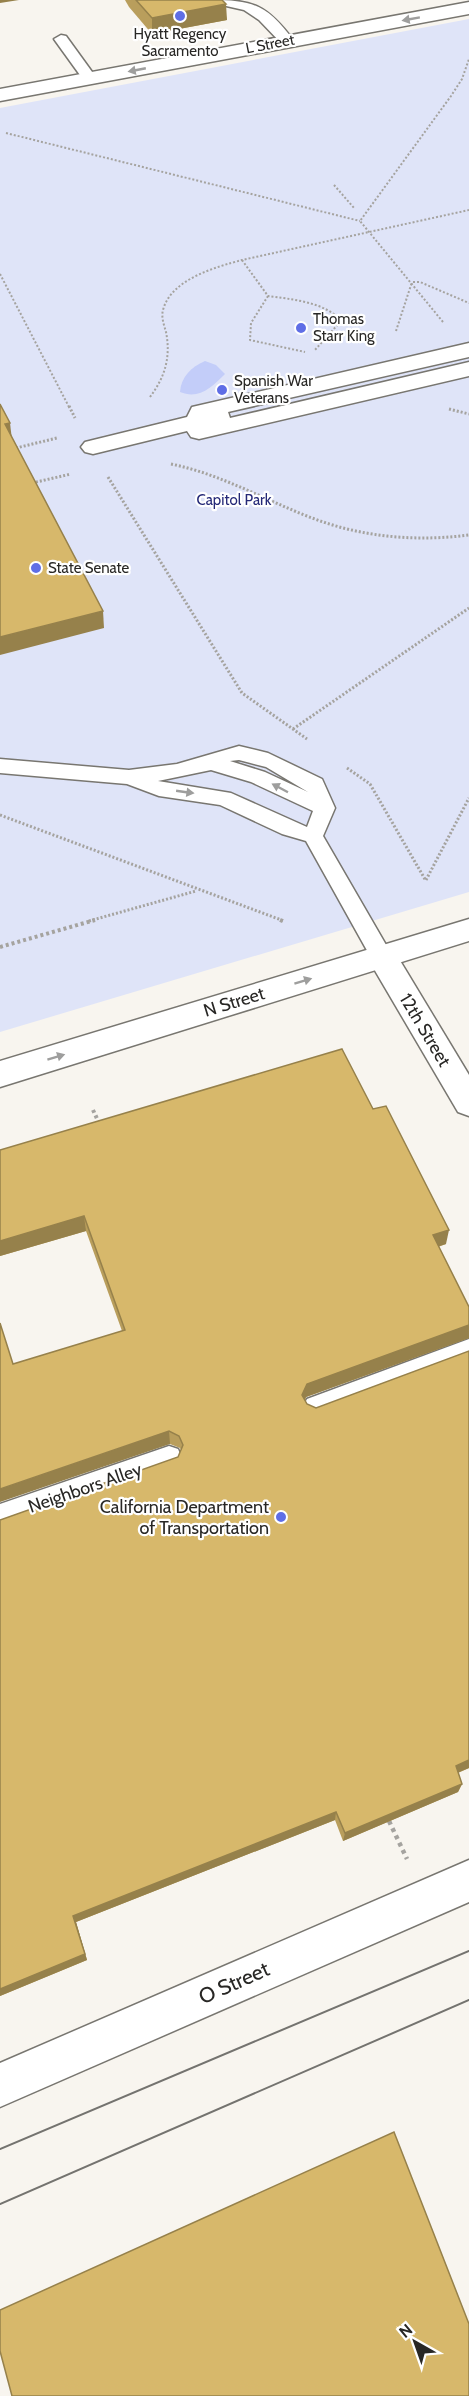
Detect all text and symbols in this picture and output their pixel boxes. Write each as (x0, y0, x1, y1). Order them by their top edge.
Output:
marker: Hyatt Regency Sacramento (173, 9, 187, 23)
one-way arrow (402, 15, 421, 24)
place label: Hyatt Regency Sacramento (134, 25, 227, 60)
street label: L Street (244, 30, 296, 58)
one-way arrow (127, 66, 146, 75)
place label: Thomas Starr King (313, 310, 375, 345)
marker: Thomas Starr King (294, 321, 308, 335)
place label: Spanish War Veterans (234, 372, 313, 407)
marker: Spanish War Veterans (215, 383, 229, 397)
park label: Capitol Park (196, 491, 272, 509)
place label: State Senate (48, 559, 130, 577)
marker: State Senate (29, 561, 43, 575)
one-way arrow (271, 783, 288, 793)
one-way arrow (176, 788, 195, 797)
one-way arrow (294, 976, 312, 985)
street label: N Street (201, 982, 267, 1022)
street label: 12th Street (395, 989, 455, 1071)
one-way arrow (47, 1051, 65, 1061)
street label: Neighbors Alley (25, 1458, 145, 1518)
place label: California Department of Transportation (100, 1496, 269, 1539)
marker: California Department of Transportation (274, 1510, 288, 1524)
street label: O Street (195, 1956, 273, 2009)
north arrow (385, 2312, 445, 2372)
text: N (395, 2320, 416, 2342)

